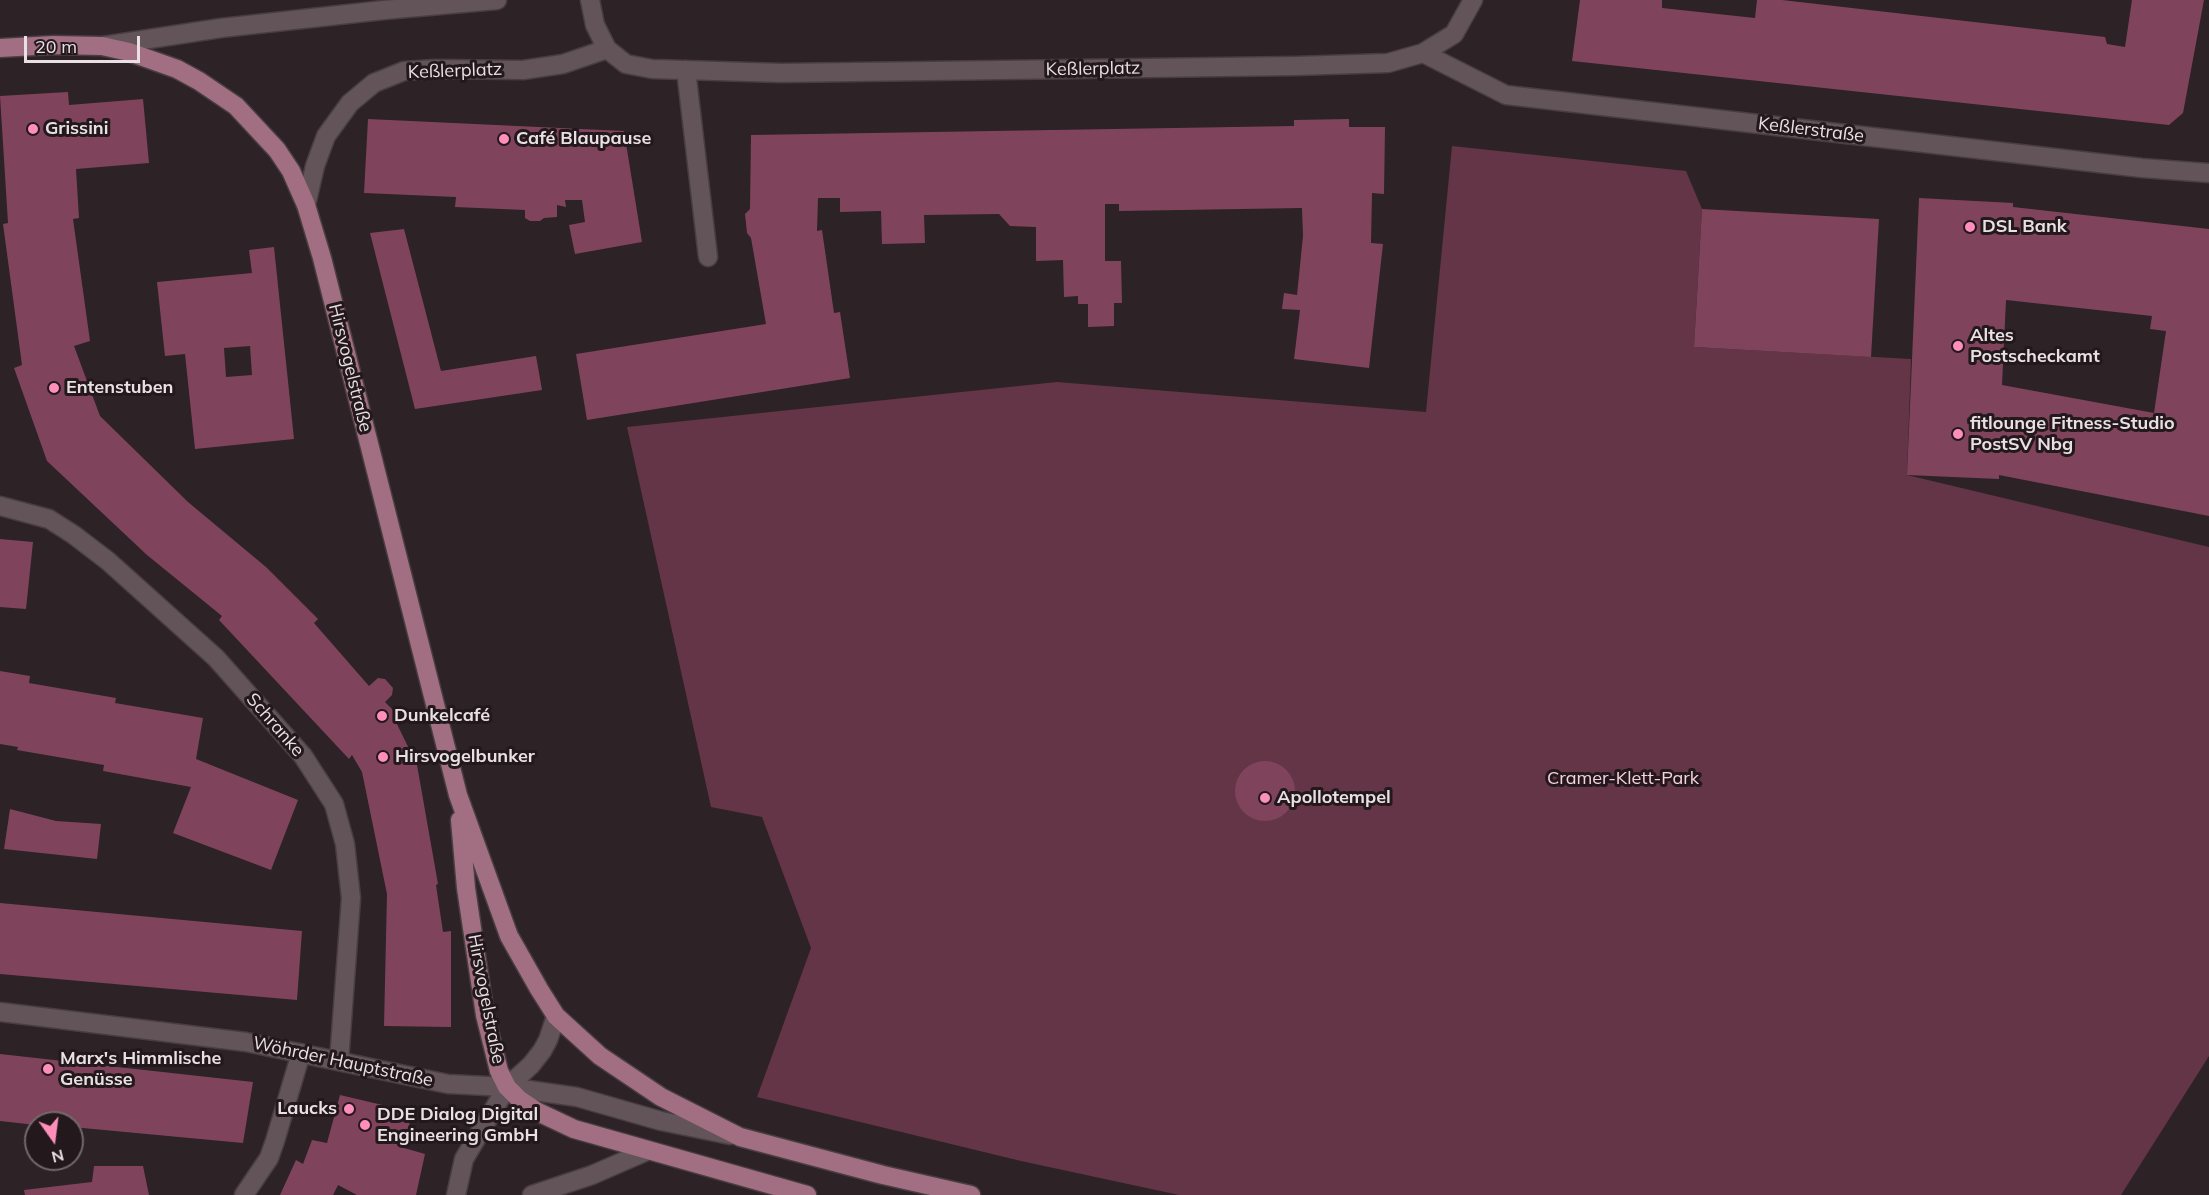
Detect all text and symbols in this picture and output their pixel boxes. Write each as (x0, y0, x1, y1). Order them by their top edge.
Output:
scale bar (27, 24, 142, 62)
text: 20 m (35, 35, 77, 58)
street label: Keßlerplatz (1046, 57, 1140, 81)
street label: Keßlerplatz (407, 59, 503, 83)
street label: Keßlerstraße (1757, 113, 1865, 147)
place label: Grissini (45, 118, 108, 140)
marker: Grissini (26, 122, 40, 136)
place label: Café Blaupause (516, 128, 651, 150)
marker: Café Blaupause (497, 132, 511, 146)
place label: DSL Bank (1982, 216, 2067, 238)
marker: DSL Bank (1963, 220, 1977, 234)
street label: Hirsvogelstraße (324, 302, 376, 434)
place label: Altes Postscheckamt (1970, 325, 2100, 368)
marker: Altes Postscheckamt (1951, 339, 1965, 353)
place label: Entenstuben (66, 377, 173, 399)
marker: Entenstuben (47, 381, 61, 395)
place label: fitlounge Fitness-Studio PostSV Nbg (1970, 413, 2175, 456)
marker: fitlounge Fitness-Studio PostSV Nbg (1951, 427, 1965, 441)
street label: Schranke (241, 689, 309, 761)
place label: Dunkelcafé (394, 705, 490, 727)
marker: Dunkelcafé (375, 709, 389, 723)
place label: Hirsvogelbunker (395, 746, 535, 768)
marker: Hirsvogelbunker (376, 750, 390, 764)
park label: Cramer-Klett-Park (1547, 768, 1699, 790)
place label: Apollotempel (1277, 787, 1391, 809)
marker: Apollotempel (1258, 791, 1272, 805)
street label: Hirsvogelstraße (463, 932, 509, 1066)
street label: Wöhrder Hauptstraße (251, 1032, 435, 1092)
place label: Marx's Himmlische Genüsse (60, 1048, 221, 1090)
marker: Marx's Himmlische Genüsse (41, 1062, 55, 1076)
place label: Laucks (277, 1098, 337, 1120)
marker: Laucks (342, 1102, 356, 1116)
place label: DDE Dialog Digital Engineering GmbH (377, 1104, 538, 1146)
north arrow (24, 1111, 84, 1171)
marker: DDE Dialog Digital Engineering GmbH (358, 1118, 372, 1132)
text: N (50, 1145, 66, 1168)

